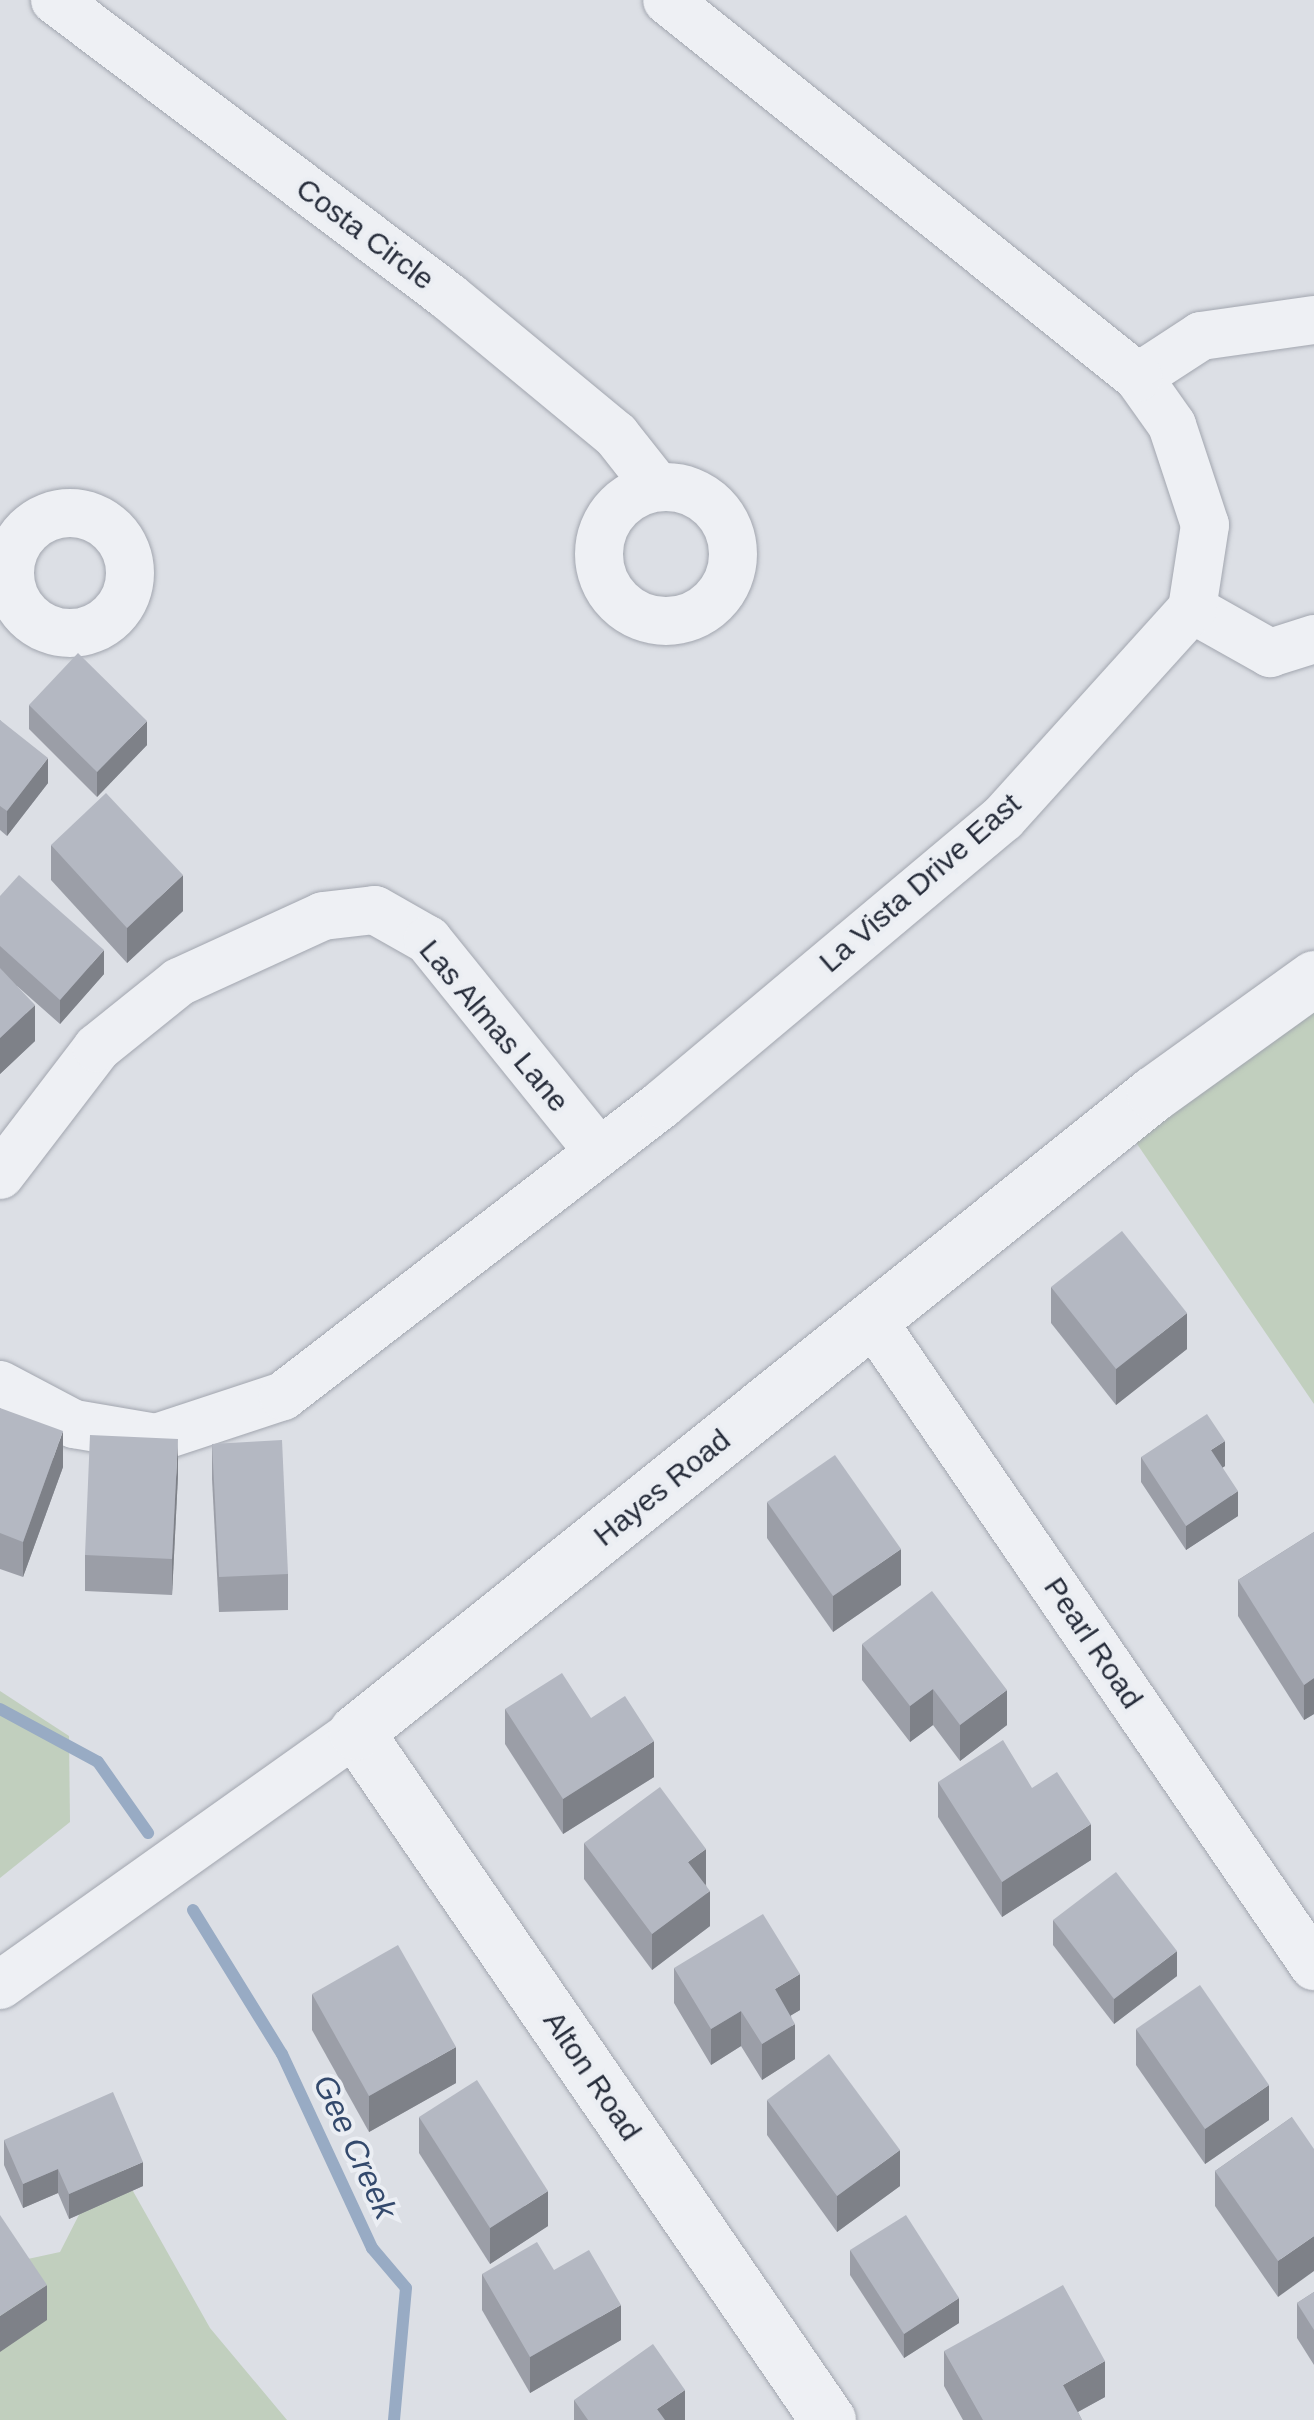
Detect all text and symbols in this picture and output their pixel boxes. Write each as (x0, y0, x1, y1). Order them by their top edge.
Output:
street label: Costa Circle (289, 170, 441, 298)
street label: La Vista Drive East (812, 786, 1028, 980)
street label: Las Almas Lane (411, 932, 577, 1120)
street label: Hayes Road (587, 1422, 737, 1554)
street label: Pearl Road (1036, 1571, 1150, 1715)
street label: Alton Road (536, 2004, 648, 2148)
water label: Gee Creek (305, 2069, 405, 2225)

